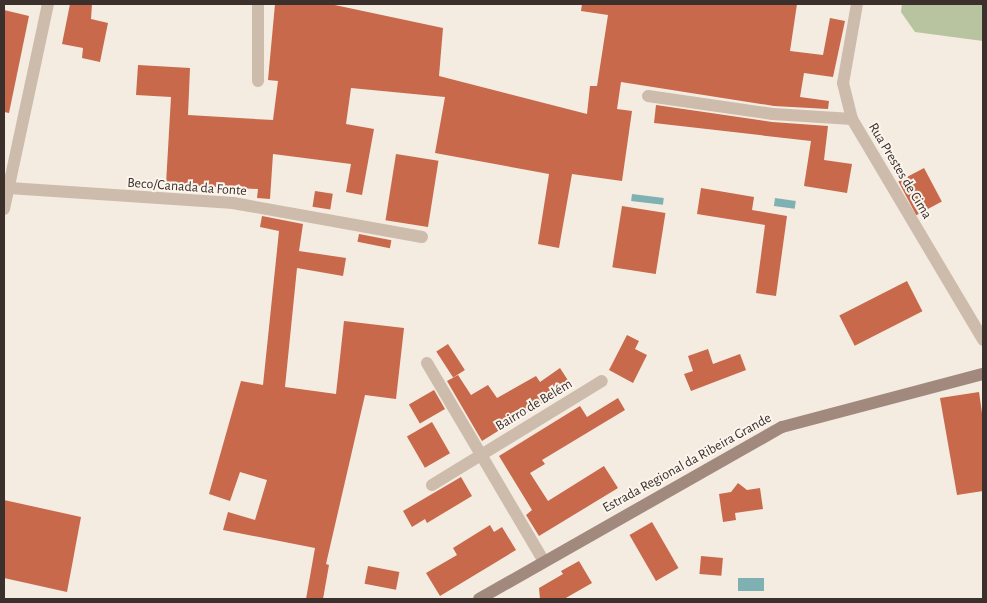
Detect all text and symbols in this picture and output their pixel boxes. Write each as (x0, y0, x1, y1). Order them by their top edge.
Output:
street label: Rua Prestes de Cima (865, 120, 935, 222)
street label: Beco/Canada da Fonte (127, 174, 247, 200)
street label: Bairro de Belém (493, 376, 575, 434)
street label: Estrada Regional da Ribeira Grande (600, 410, 774, 516)

